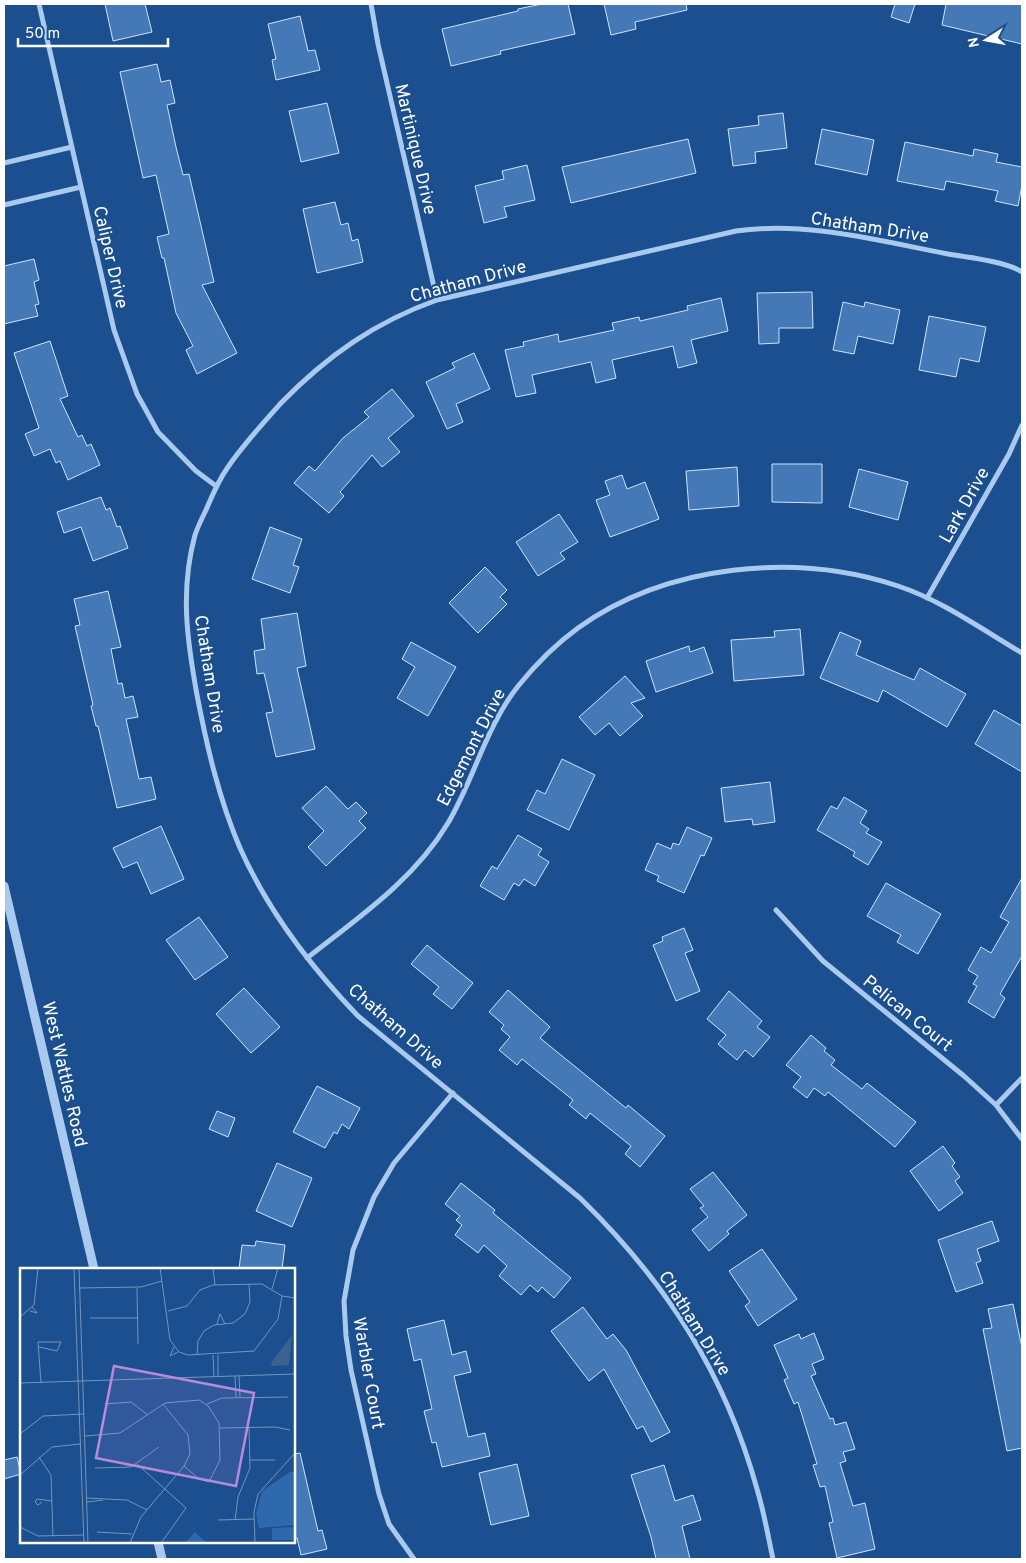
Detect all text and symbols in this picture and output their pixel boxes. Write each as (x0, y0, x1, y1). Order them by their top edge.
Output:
scale bar (18, 15, 168, 47)
north arrow (961, 15, 1011, 65)
text: 50 m (25, 25, 60, 44)
text: N (965, 36, 984, 49)
street label: Martinique Drive (388, 82, 441, 217)
street label: Caliper Drive (87, 204, 133, 311)
street label: Chatham Drive (809, 208, 931, 249)
street label: Chatham Drive (408, 256, 529, 309)
street label: Lark Drive (935, 464, 996, 548)
street label: Chatham Drive (188, 613, 229, 735)
street label: Edgemont Drive (433, 685, 512, 810)
street label: Pelican Court (857, 971, 957, 1058)
street label: Chatham Drive (342, 979, 448, 1075)
street label: West Wattles Road (36, 999, 91, 1149)
street label: Chatham Drive (652, 1267, 735, 1381)
inset map (20, 1268, 295, 1543)
street label: Warbler Court (346, 1315, 389, 1431)

